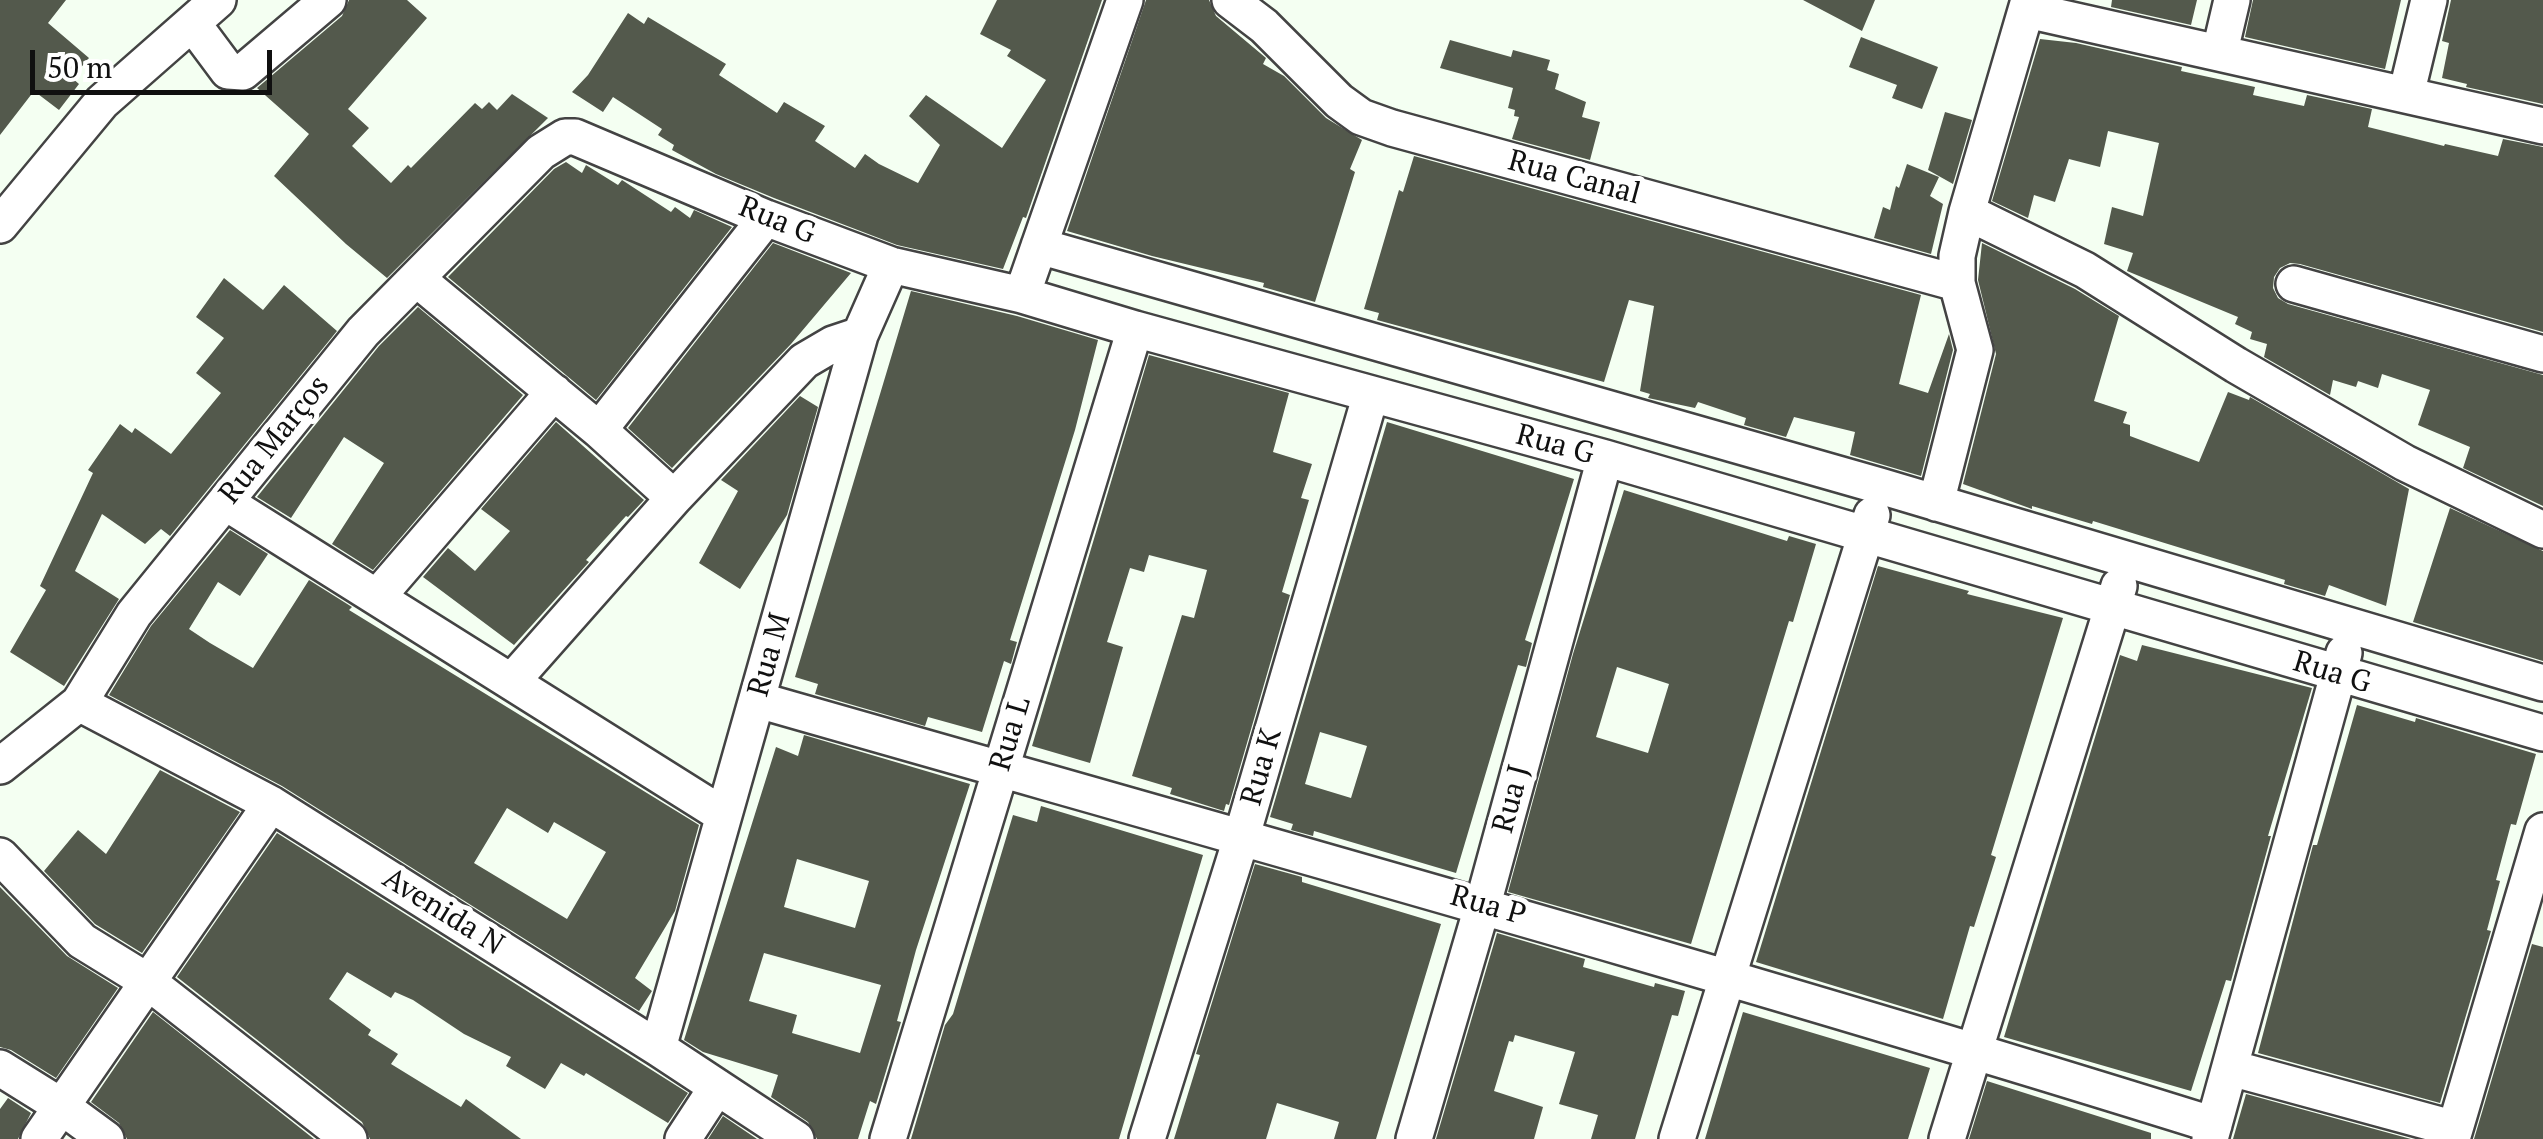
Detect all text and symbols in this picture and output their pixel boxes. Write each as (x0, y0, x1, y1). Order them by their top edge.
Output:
scale bar (35, 30, 278, 92)
text: 50 m (47, 47, 112, 87)
street label: Rua Canal (1504, 143, 1644, 213)
street label: Rua G (733, 189, 821, 253)
street label: Rua Marços (212, 369, 338, 511)
street label: Rua G (1512, 417, 1598, 473)
street label: Rua M (741, 609, 799, 701)
street label: Rua G (2289, 644, 2375, 702)
street label: Rua L (983, 693, 1039, 775)
street label: Rua K (1234, 724, 1290, 810)
street label: Rua J (1486, 761, 1538, 837)
street label: Avenida N (376, 861, 510, 963)
street label: Rua P (1446, 878, 1530, 934)

